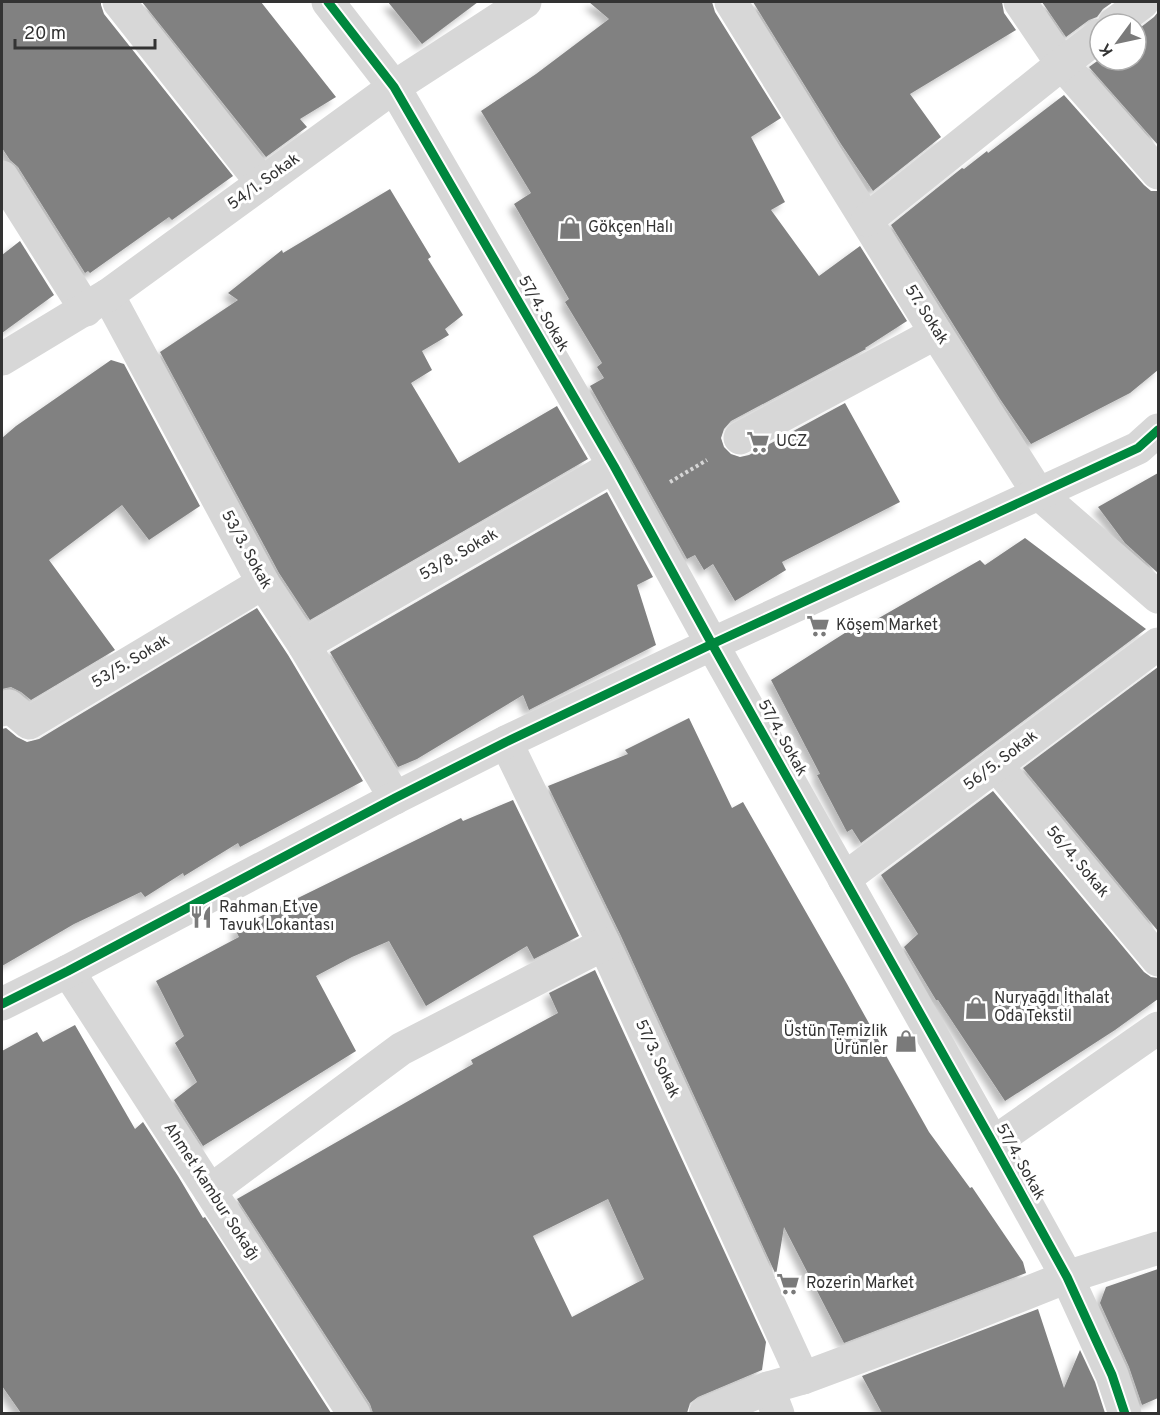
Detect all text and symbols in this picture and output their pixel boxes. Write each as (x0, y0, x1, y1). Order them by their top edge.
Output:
scale bar (15, 12, 154, 50)
north arrow (1088, 12, 1148, 72)
text: 20 m (24, 23, 66, 46)
text: K (1096, 39, 1119, 59)
street label: 54/1. Sokak (224, 149, 304, 215)
shop icon: Gökçen Halı (557, 215, 583, 241)
place label: Gökçen Halı (588, 218, 673, 238)
street label: 57/4. Sokak (513, 272, 573, 356)
street label: 57. Sokak (900, 281, 952, 349)
supermarket icon: UCZ (745, 429, 771, 455)
place label: UCZ (776, 432, 807, 452)
street label: 53/3. Sokak (216, 507, 276, 593)
street label: 53/8. Sokak (416, 525, 502, 585)
supermarket icon: Köşem Market (805, 613, 831, 639)
place label: Köşem Market (836, 616, 938, 636)
street label: 53/5. Sokak (88, 631, 174, 693)
street label: 57/4. Sokak (753, 696, 811, 780)
street label: 56/5. Sokak (960, 727, 1042, 795)
street label: 56/4. Sokak (1041, 822, 1113, 902)
place label: Rahman Et ve Tavuk Lokantası (219, 898, 334, 936)
restaurant icon: Rahman Et ve Tavuk Lokantası (188, 904, 214, 930)
place label: Nuryağdı İthalat Oda Tekstil (994, 988, 1110, 1027)
shop icon: Nuryağdı İthalat Oda Tekstil (963, 995, 989, 1021)
street label: 57/3. Sokak (630, 1017, 684, 1101)
place label: Üstün Temizlik Ürünler (783, 1020, 888, 1060)
shop icon: Üstün Temizlik Ürünler (893, 1028, 919, 1054)
street label: Ahmet Kambur Sokağı (159, 1119, 263, 1265)
street label: 57/4. Sokak (991, 1120, 1049, 1204)
supermarket icon: Rozerin Market (775, 1271, 801, 1297)
place label: Rozerin Market (806, 1274, 914, 1294)

